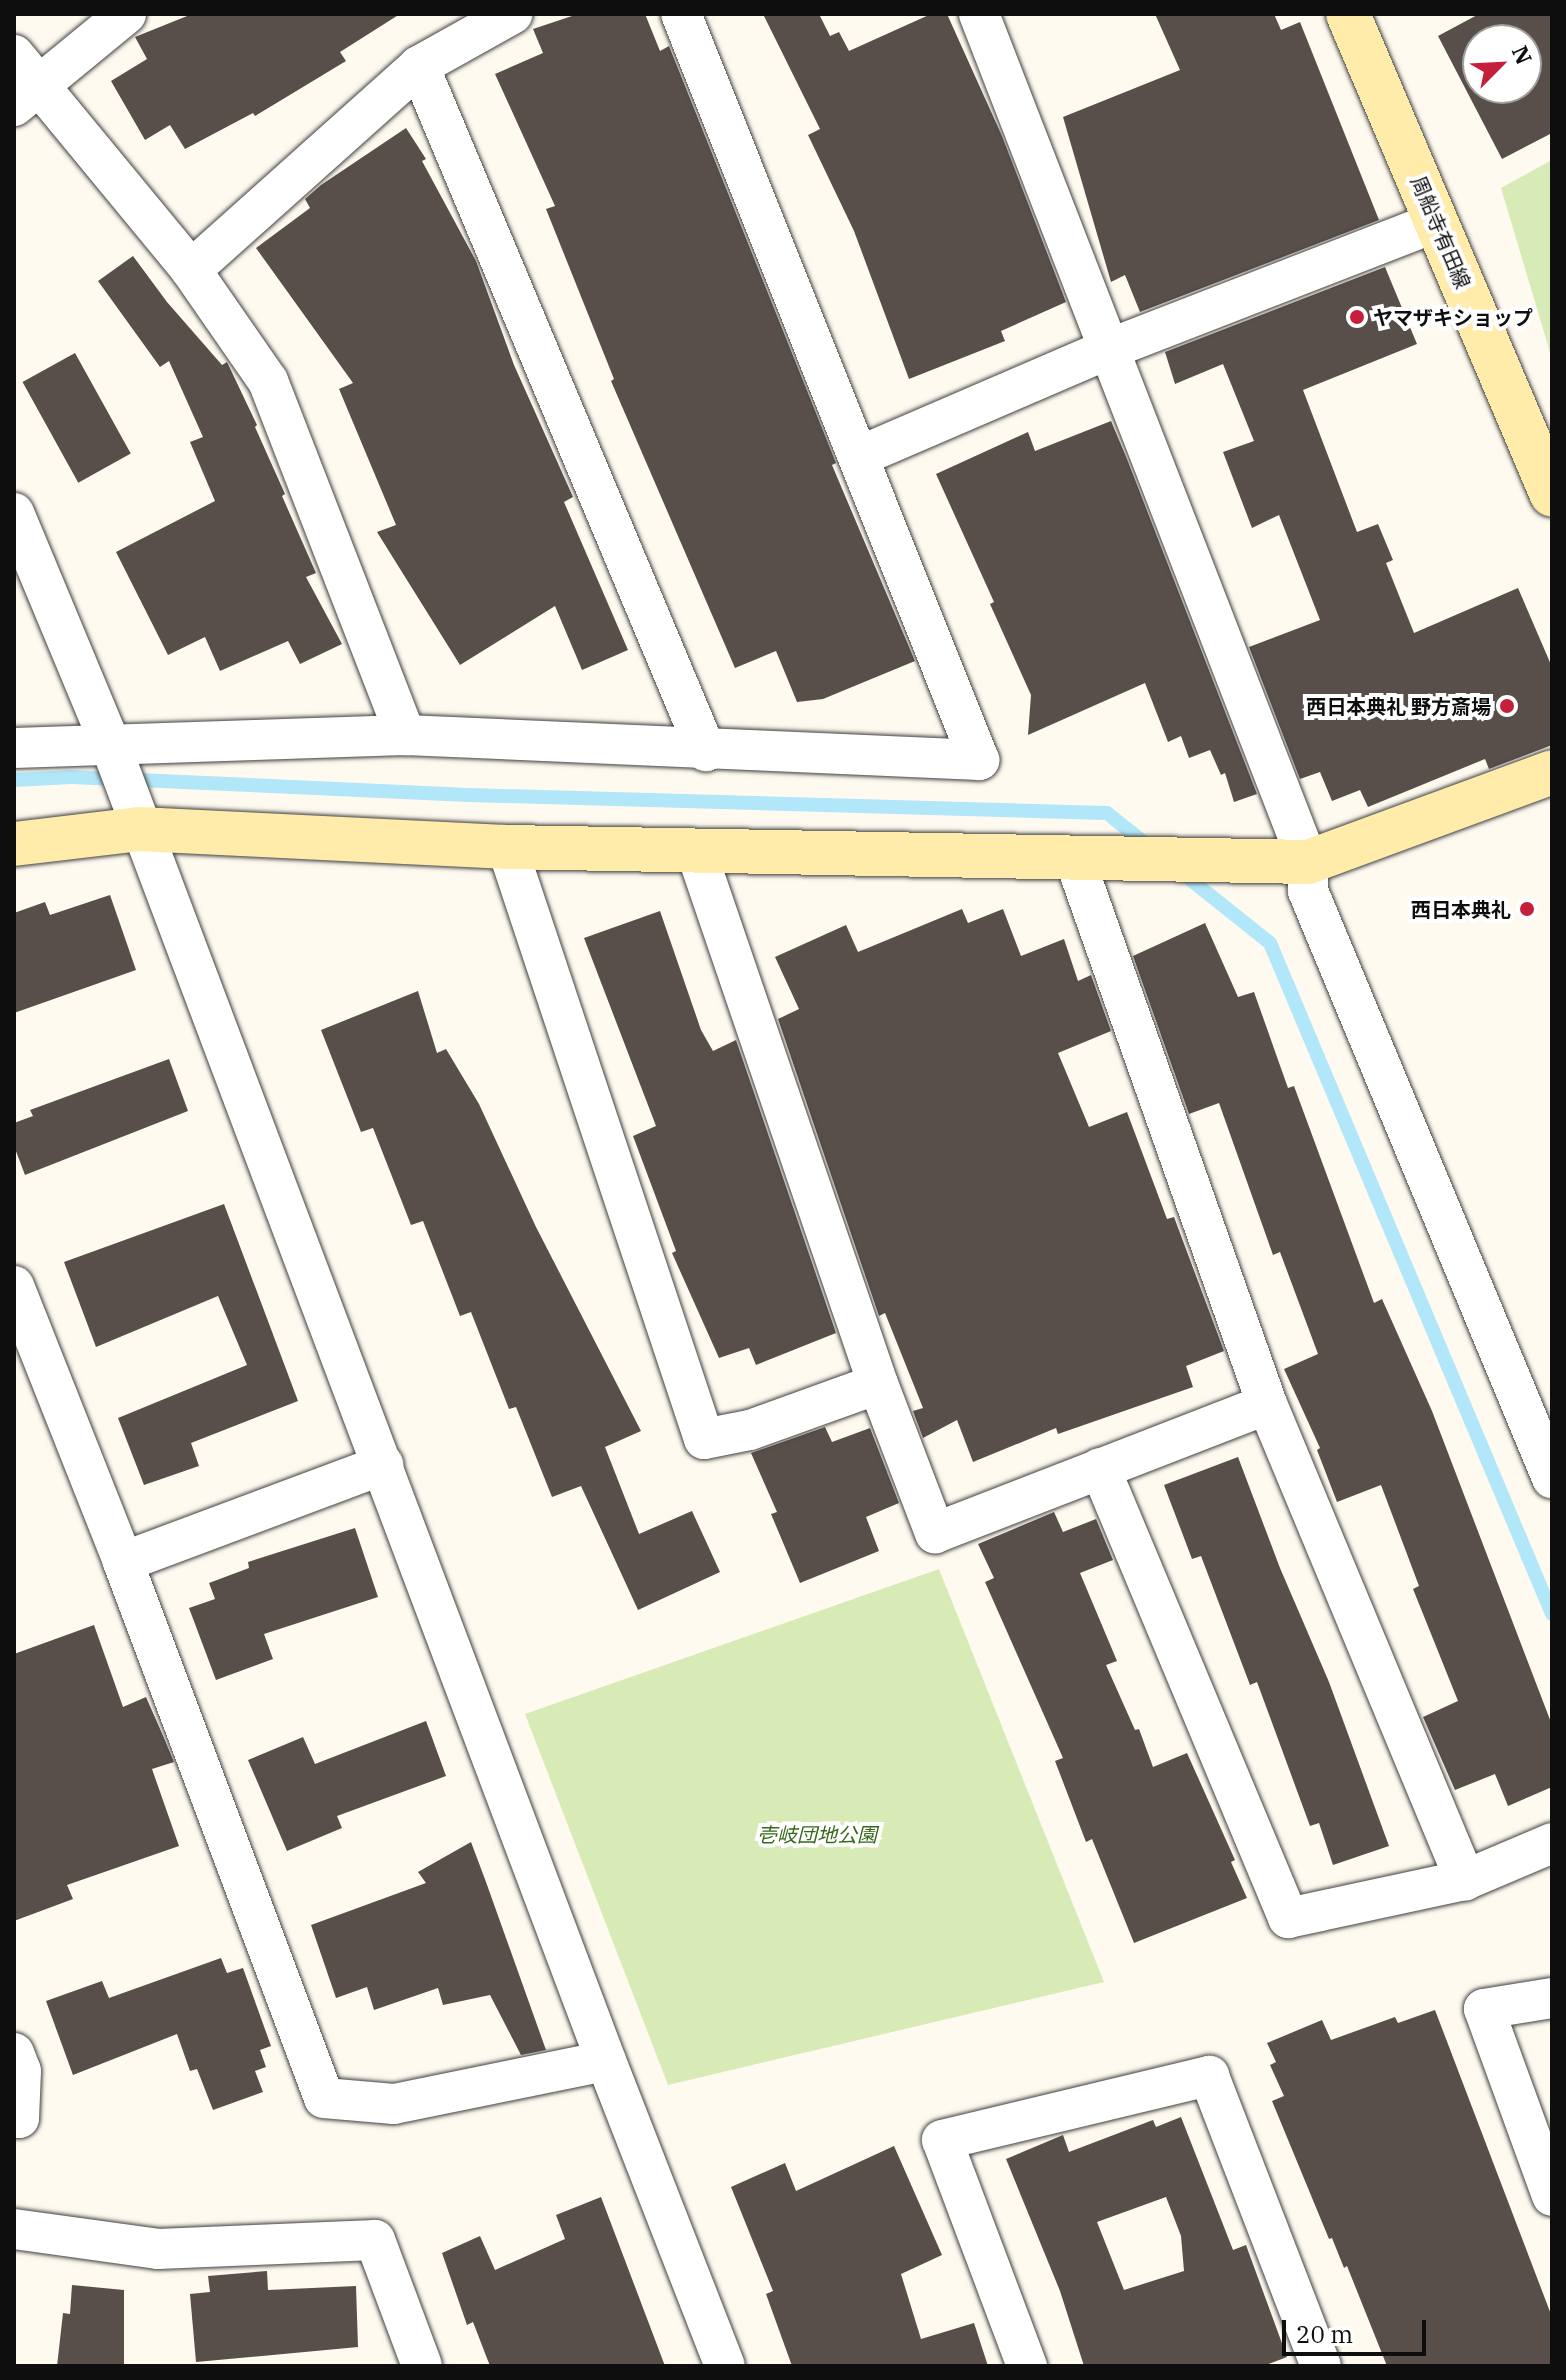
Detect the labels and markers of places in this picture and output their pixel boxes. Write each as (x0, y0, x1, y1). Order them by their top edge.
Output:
place label: ヤマザキショップ (1373, 305, 1533, 329)
marker: ヤマザキショップ (1348, 308, 1366, 326)
place label: 西日本典礼 野方斎場 (1306, 694, 1491, 718)
marker: 西日本典礼 野方斎場 (1498, 697, 1516, 715)
place label: 西日本典礼 (1411, 897, 1511, 921)
marker: 西日本典礼 (1518, 900, 1536, 918)

